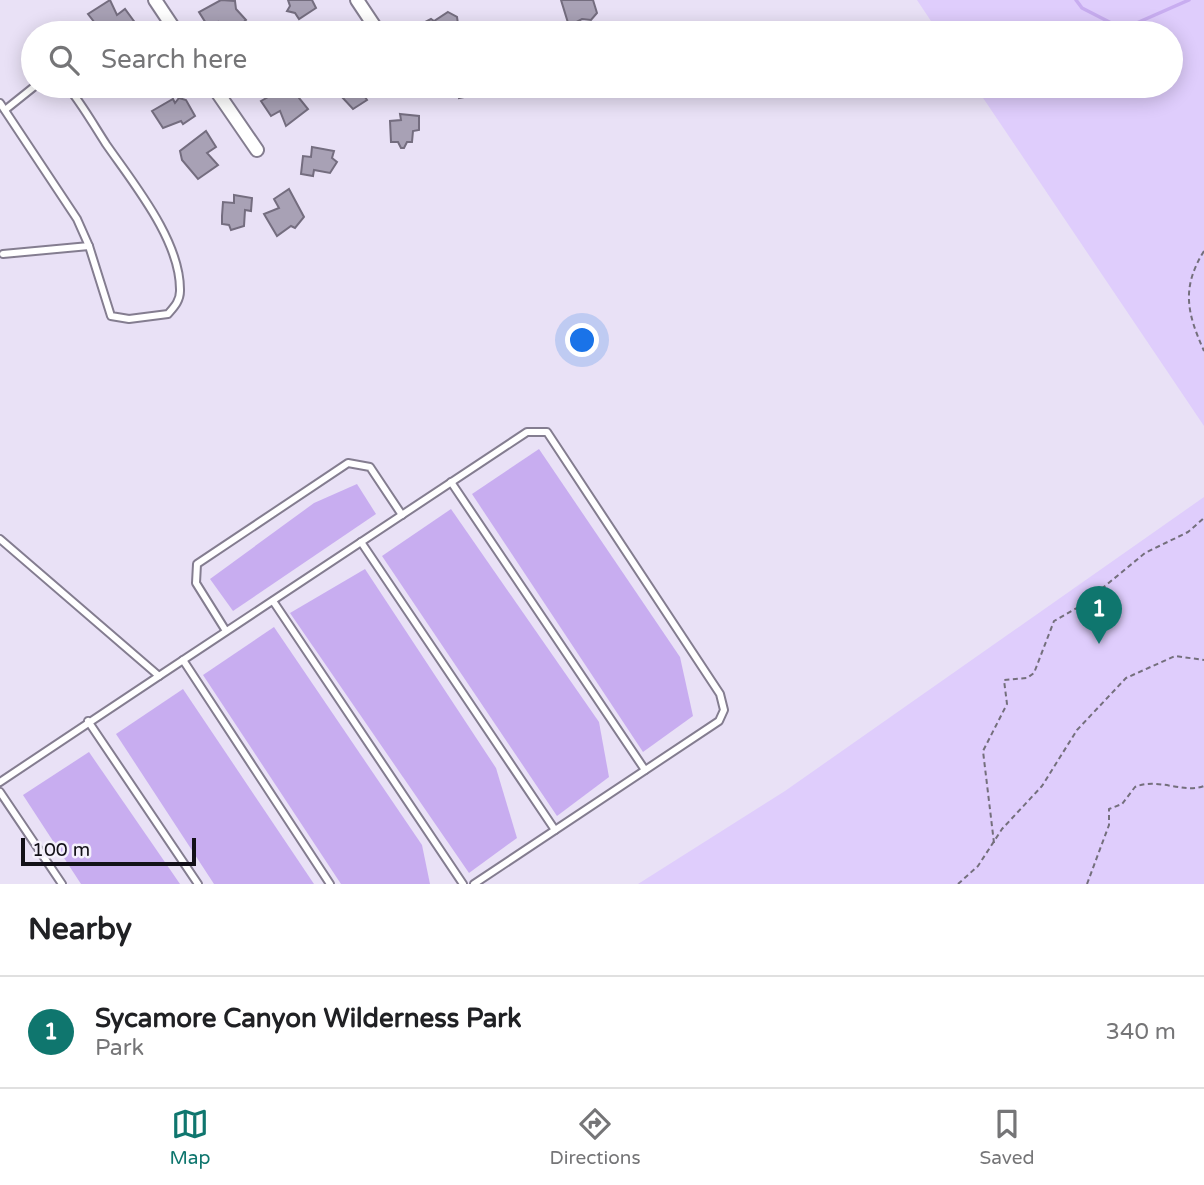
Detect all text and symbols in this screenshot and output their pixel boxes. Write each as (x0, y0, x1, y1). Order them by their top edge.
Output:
search box (21, 21, 1183, 98)
icon: search (45, 41, 83, 79)
text: Search here (101, 44, 247, 75)
your location (565, 323, 599, 357)
pin: 1 (1076, 586, 1122, 644)
scale bar (21, 835, 196, 867)
text: 100 m (32, 839, 90, 861)
text: Nearby (28, 911, 132, 948)
text: Sycamore Canyon Wilderness Park (95, 1003, 521, 1034)
text: 1 (44, 1018, 58, 1046)
text: 340 m (1106, 1018, 1176, 1046)
text: Park (95, 1034, 144, 1062)
tab: Map (170, 1105, 211, 1169)
tab: Directions (550, 1105, 641, 1169)
tab: Saved (980, 1105, 1034, 1169)

